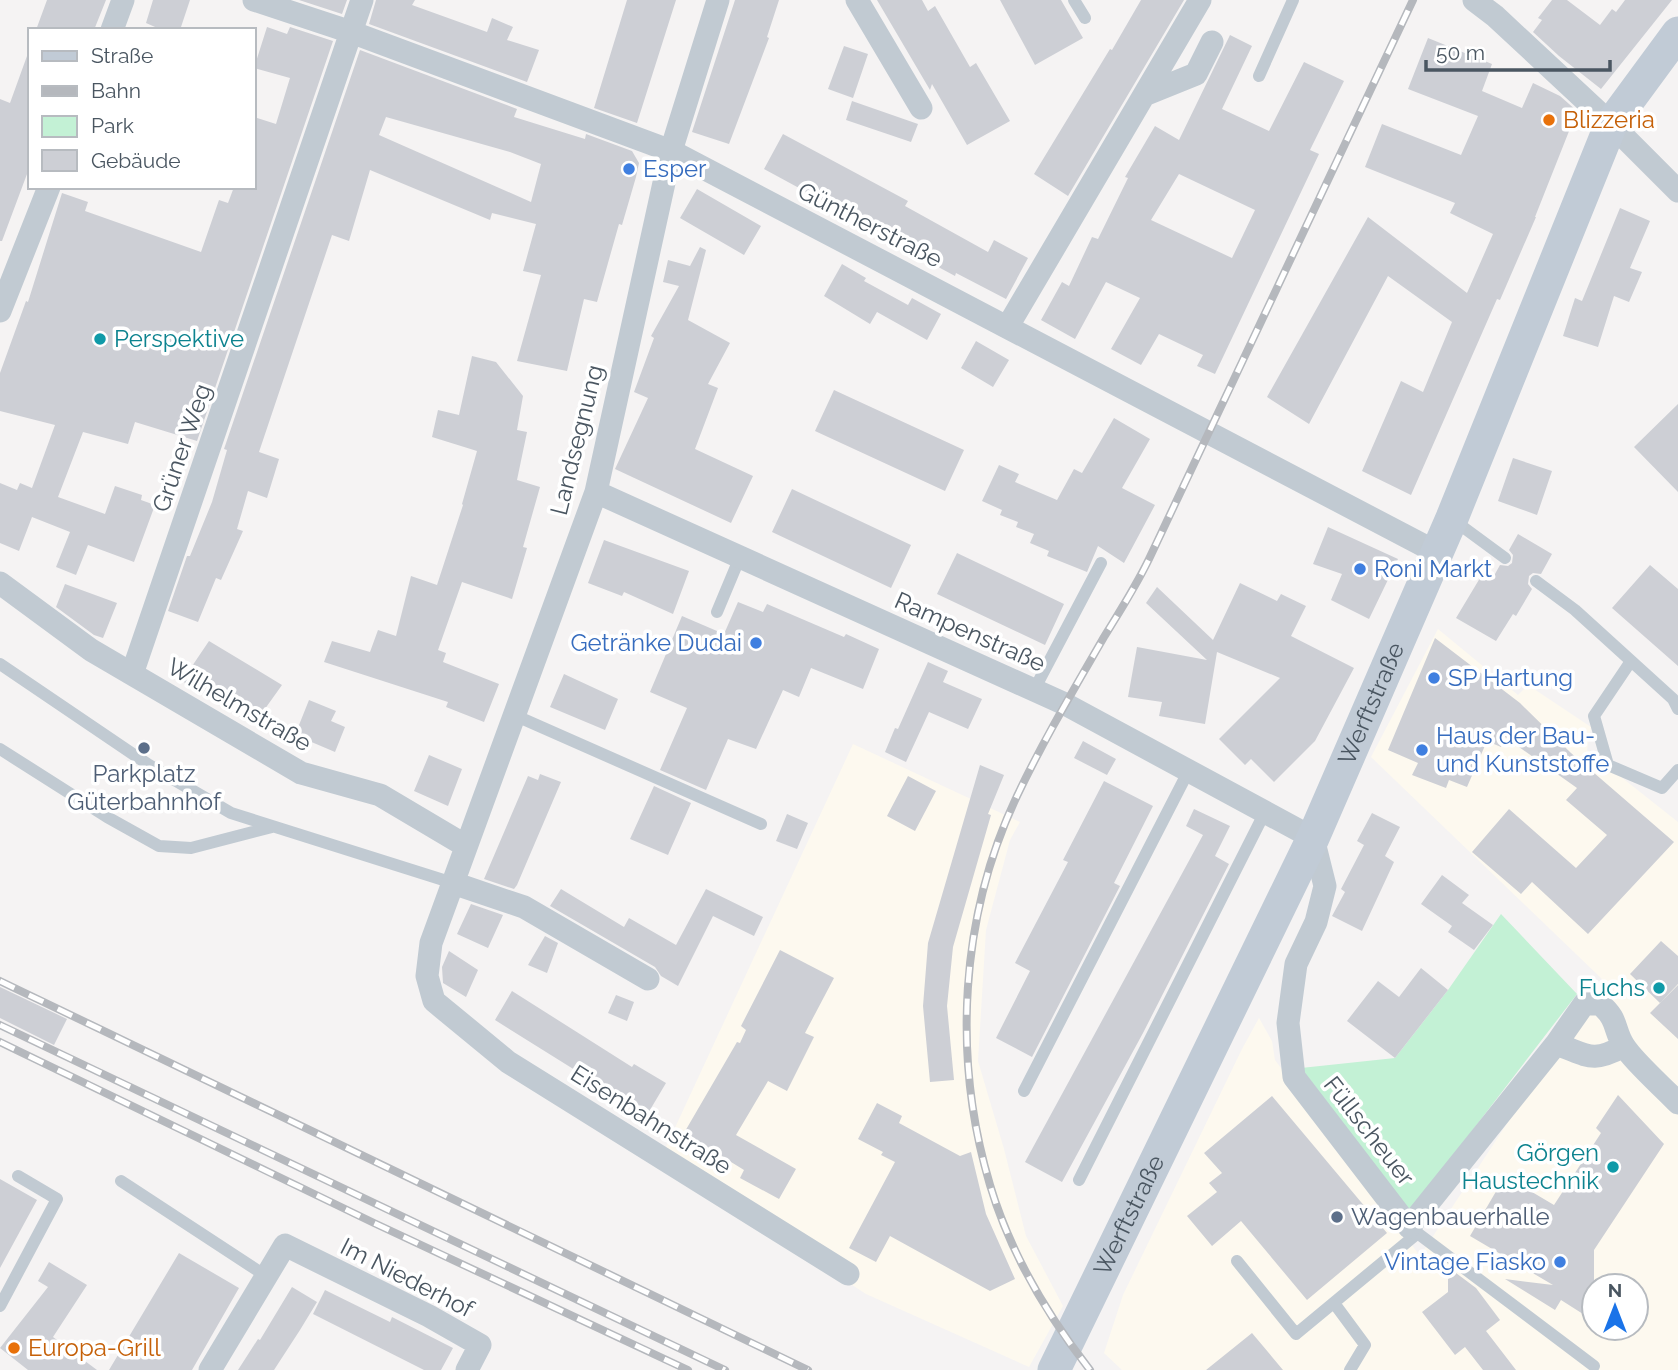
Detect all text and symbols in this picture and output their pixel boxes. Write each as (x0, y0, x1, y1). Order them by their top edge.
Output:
legend (28, 28, 256, 189)
scale bar (1426, 28, 1610, 72)
text: 50 m (1436, 40, 1485, 65)
text: Straße (91, 43, 153, 68)
text: Bahn (91, 78, 141, 103)
place label: Blizzeria (1563, 105, 1655, 134)
marker: Blizzeria (1541, 112, 1557, 128)
text: Park (91, 113, 134, 138)
text: Gebäude (91, 148, 181, 173)
place label: Esper (643, 154, 707, 183)
marker: Esper (621, 161, 637, 177)
street label: Güntherstraße (793, 176, 947, 273)
place label: Perspektive (114, 324, 244, 353)
marker: Perspektive (92, 331, 108, 347)
street label: Landsegnung (544, 362, 609, 518)
street label: Grüner Weg (146, 380, 217, 516)
place label: Roni Markt (1374, 554, 1492, 583)
marker: Roni Markt (1352, 561, 1368, 577)
street label: Rampenstraße (890, 585, 1050, 678)
place label: Getränke Dudai (570, 628, 742, 657)
marker: Getränke Dudai (748, 635, 764, 651)
street label: Werftstraße (1332, 638, 1410, 769)
street label: Wilhelmstraße (162, 652, 317, 758)
place label: SP Hartung (1448, 663, 1573, 692)
marker: SP Hartung (1426, 670, 1442, 686)
place label: Haus der Bau- und Kunststoffe (1436, 721, 1609, 778)
marker: Parkplatz Güterbahnhof (136, 740, 152, 756)
marker: Haus der Bau- und Kunststoffe (1414, 742, 1430, 758)
place label: Parkplatz Güterbahnhof (67, 759, 222, 816)
place label: Fuchs (1579, 973, 1645, 1002)
marker: Fuchs (1651, 980, 1667, 996)
street label: Eisenbahnstraße (566, 1059, 737, 1181)
street label: Füllscheuer (1318, 1070, 1421, 1191)
place label: Görgen Haustechnik (1461, 1138, 1599, 1195)
street label: Werftstraße (1087, 1150, 1170, 1280)
marker: Görgen Haustechnik (1605, 1159, 1621, 1175)
place label: Wagenbauerhalle (1351, 1202, 1550, 1231)
marker: Wagenbauerhalle (1329, 1209, 1345, 1225)
street label: Im Niederhof (336, 1232, 480, 1324)
place label: Vintage Fiasko (1384, 1247, 1546, 1276)
marker: Vintage Fiasko (1552, 1254, 1568, 1270)
north arrow (1580, 1272, 1650, 1342)
text: N (1608, 1279, 1622, 1301)
place label: Europa-Grill (28, 1333, 161, 1362)
marker: Europa-Grill (6, 1340, 22, 1356)

